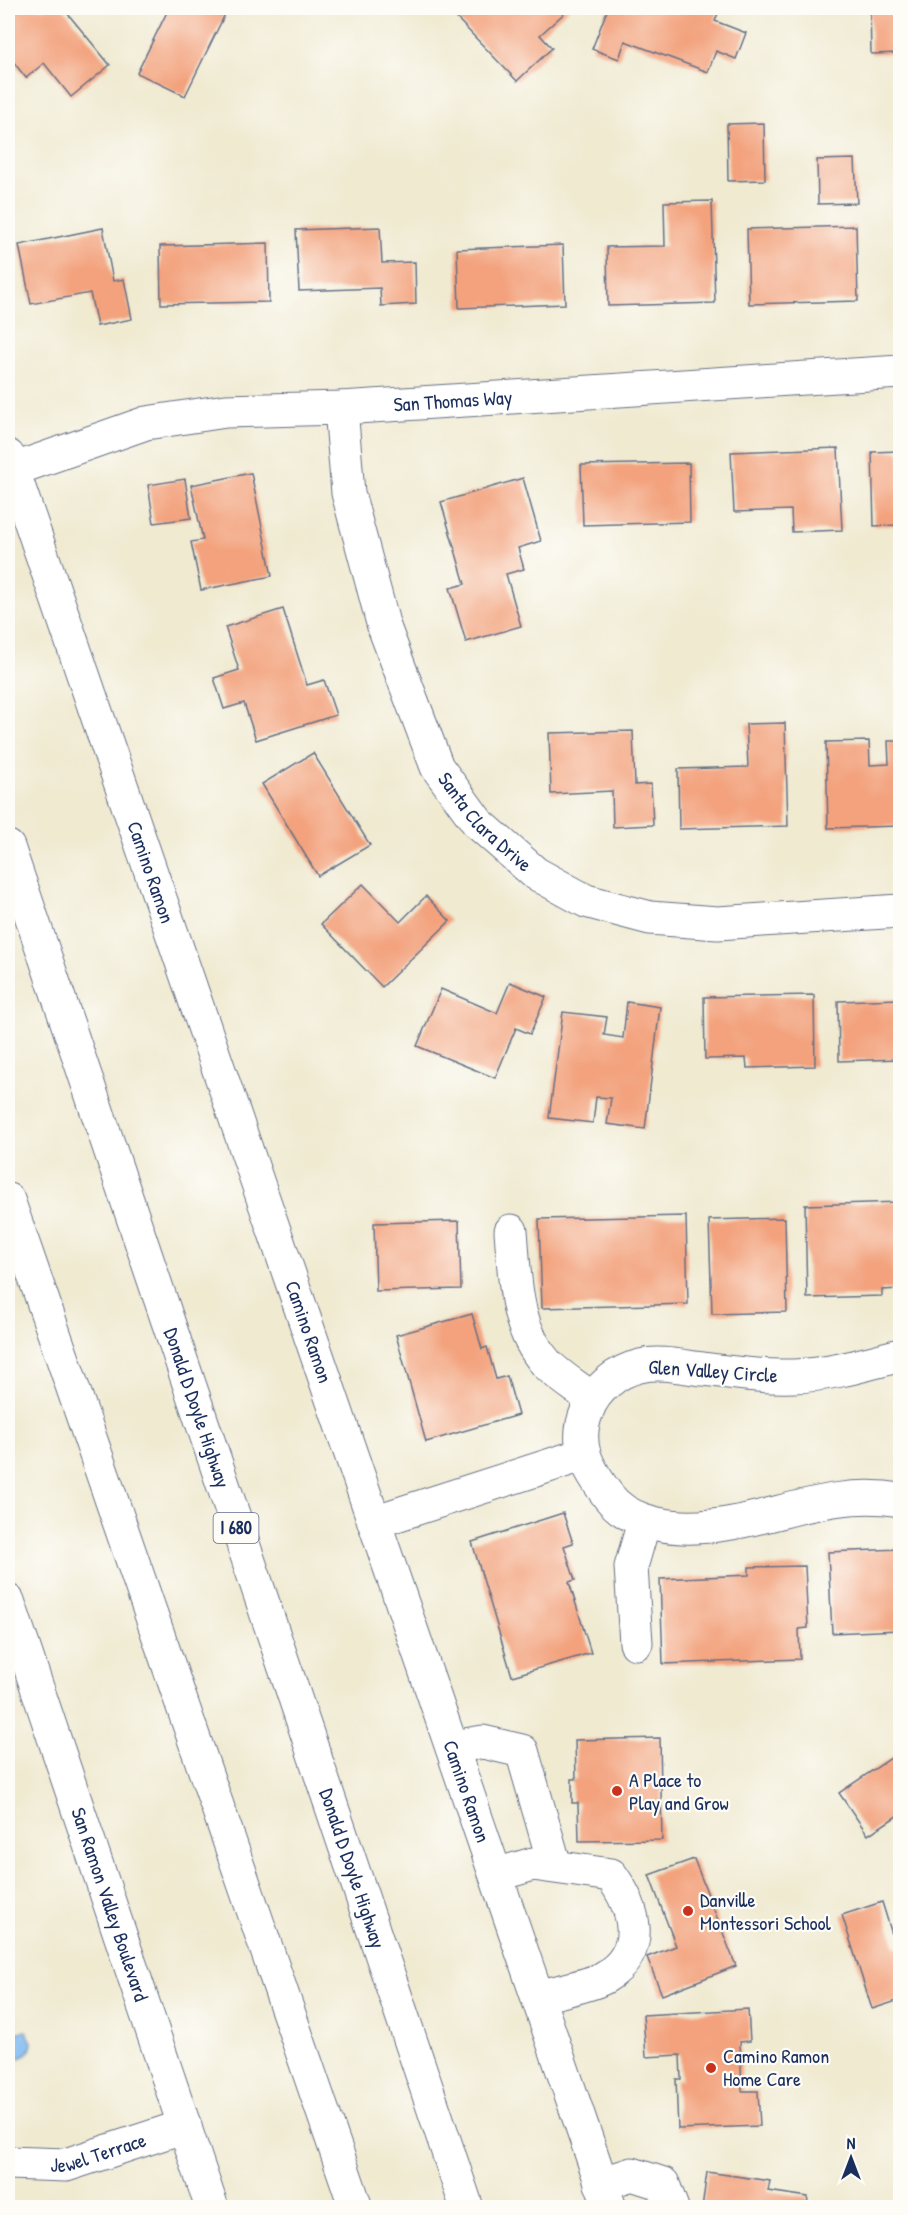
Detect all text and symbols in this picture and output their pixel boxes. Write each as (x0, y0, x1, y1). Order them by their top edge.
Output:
street label: San Thomas Way (393, 383, 513, 418)
street label: Santa Clara Drive (432, 766, 538, 877)
street label: Camino Ramon (121, 817, 181, 927)
street label: Camino Ramon (279, 1277, 339, 1386)
street label: Donald D Doyle Highway (158, 1324, 237, 1491)
street label: Glen Valley Circle (648, 1353, 779, 1388)
road number: I 680 (214, 1513, 258, 1543)
street label: Camino Ramon (437, 1737, 497, 1846)
place label: A Place to Play and Grow (629, 1766, 729, 1816)
marker: A Place to Play and Grow (610, 1784, 624, 1798)
street label: Donald D Doyle Highway (313, 1785, 392, 1952)
street label: San Ramon Valley Boulevard (65, 1804, 156, 2005)
place label: Danville Montessori School (700, 1886, 832, 1936)
marker: Danville Montessori School (681, 1904, 695, 1918)
place label: Camino Ramon Home Care (723, 2042, 829, 2092)
marker: Camino Ramon Home Care (704, 2061, 718, 2075)
street label: Jewel Terrace (50, 2126, 149, 2178)
north arrow (821, 2128, 881, 2188)
text: N (847, 2132, 856, 2154)

